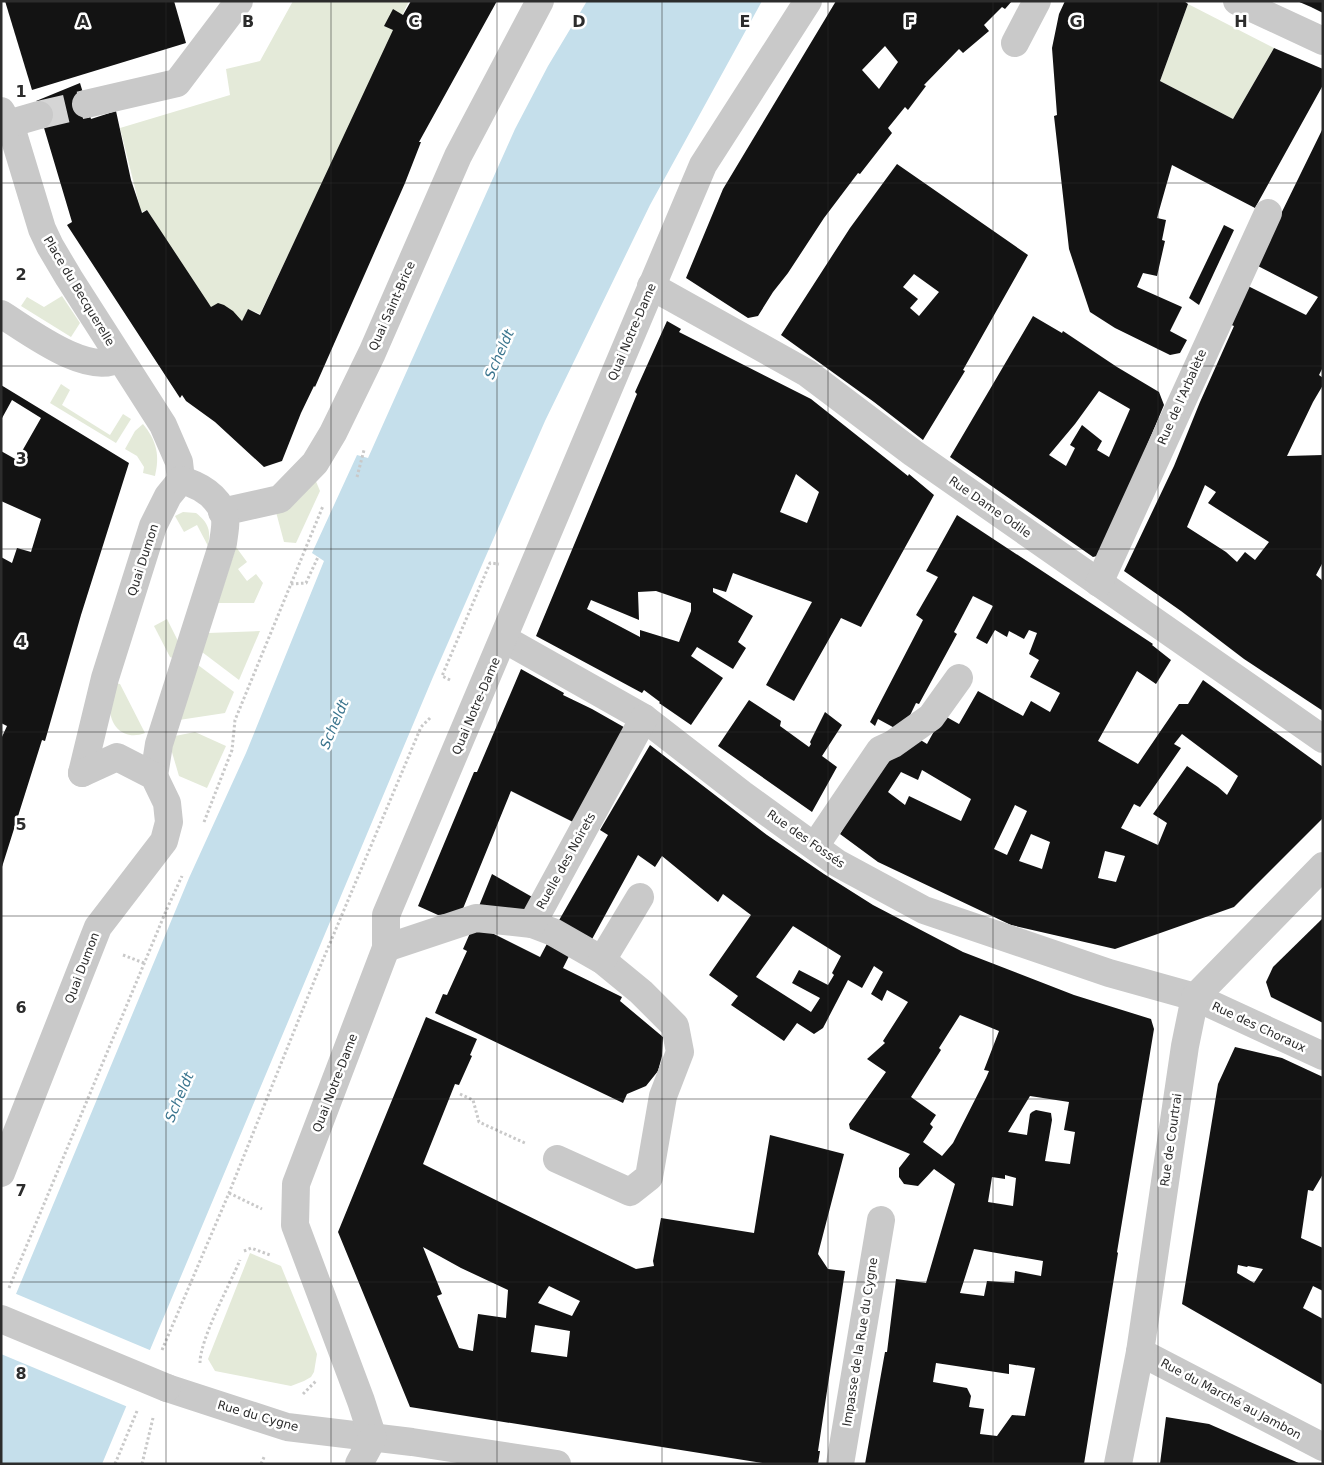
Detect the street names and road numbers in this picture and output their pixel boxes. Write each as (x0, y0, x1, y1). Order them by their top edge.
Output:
street label: Place du Becquerelle (41, 234, 117, 348)
street label: Quai Saint-Brice (366, 259, 418, 353)
street label: Quai Notre-Dame (605, 281, 659, 383)
street label: Rue de l'Arbalète (1155, 347, 1209, 447)
street label: Rue Dame Odile (946, 473, 1034, 541)
street label: Quai Dumon (125, 522, 161, 598)
street label: Quai Notre-Dame (449, 655, 503, 757)
street label: Rue des Fossés (764, 807, 848, 871)
street label: Ruelle des Noirets (534, 810, 598, 912)
street label: Quai Dumon (62, 930, 102, 1006)
street label: Rue des Choraux (1210, 999, 1308, 1055)
street label: Quai Notre-Dame (310, 1032, 360, 1134)
street label: Rue de Courtrai (1158, 1092, 1184, 1188)
street label: Impasse de la Rue du Cygne (840, 1256, 880, 1428)
street label: Rue du Marché au Jambon (1158, 1356, 1304, 1442)
street label: Rue du Cygne (216, 1398, 300, 1434)

